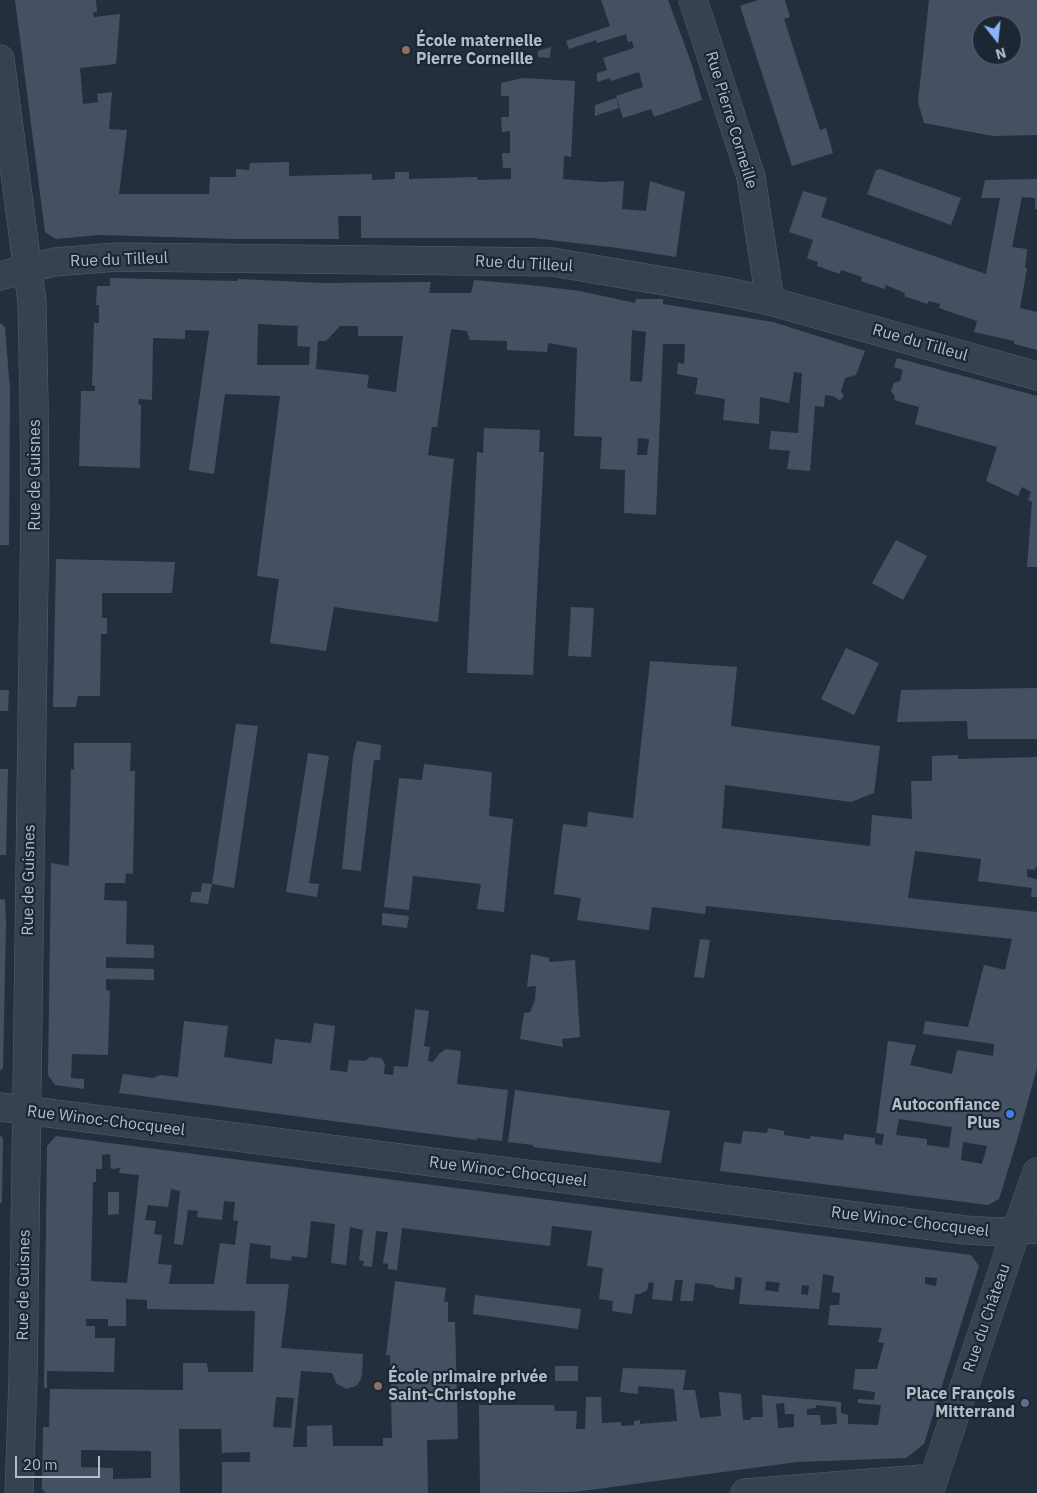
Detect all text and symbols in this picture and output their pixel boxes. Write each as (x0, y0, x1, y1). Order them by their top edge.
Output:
north arrow (972, 15, 1022, 65)
place label: École maternelle Pierre Corneille (416, 31, 542, 69)
text: N (994, 43, 1008, 64)
marker: École maternelle Pierre Corneille (400, 44, 412, 56)
street label: Rue Pierre Corneille (701, 49, 761, 191)
street label: Rue du Tilleul (70, 249, 168, 271)
street label: Rue du Tilleul (475, 252, 573, 276)
street label: Rue du Tilleul (870, 320, 970, 366)
street label: Rue de Guisnes (25, 419, 45, 531)
street label: Rue de Guisnes (18, 824, 40, 936)
place label: Autoconfiance Plus (891, 1095, 1000, 1133)
street label: Rue Winoc-Chocqueel (26, 1102, 186, 1140)
marker: Autoconfiance Plus (1004, 1108, 1016, 1120)
street label: Rue Winoc-Chocqueel (428, 1153, 588, 1191)
street label: Rue Winoc-Chocqueel (830, 1203, 990, 1241)
street label: Rue de Guisnes (13, 1229, 35, 1341)
street label: Rue du Château (959, 1261, 1015, 1375)
place label: École primaire privée Saint-Christophe (388, 1367, 548, 1405)
marker: École primaire privée Saint-Christophe (372, 1380, 384, 1392)
place label: Place François Mitterrand (906, 1384, 1015, 1422)
marker: Place François Mitterrand (1019, 1397, 1031, 1409)
scale bar (18, 1446, 102, 1478)
text: 20 m (23, 1455, 58, 1474)

